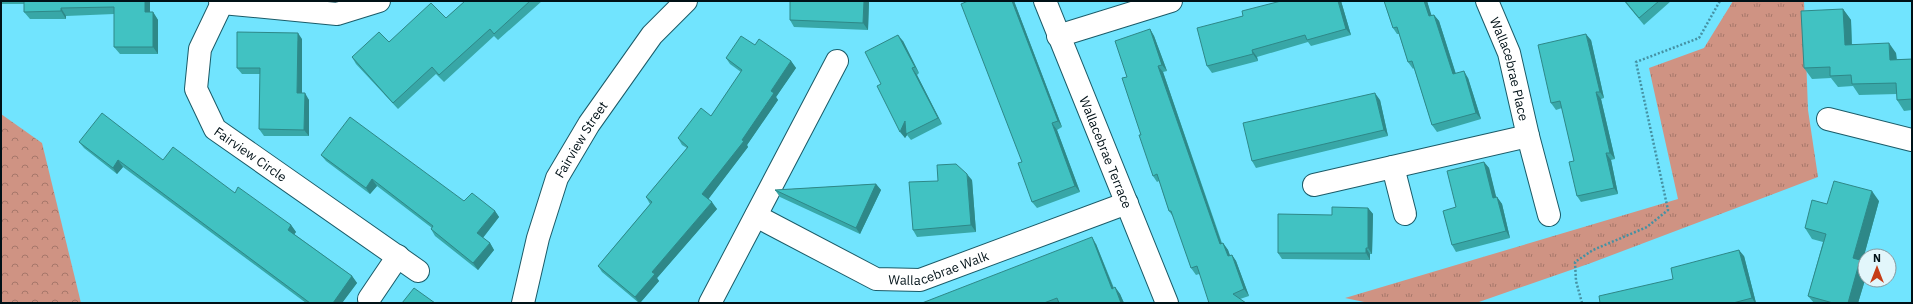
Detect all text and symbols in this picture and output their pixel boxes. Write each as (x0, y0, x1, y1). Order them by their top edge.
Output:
street label: Wallacebrae Place (1486, 15, 1533, 122)
street label: Wallacebrae Terrace (1076, 94, 1136, 211)
street label: Fairview Street (551, 98, 611, 181)
street label: Fairview Circle (211, 123, 290, 185)
street label: Wallacebrae Walk (888, 247, 991, 289)
north arrow (1857, 248, 1897, 288)
text: N (1873, 251, 1881, 265)

